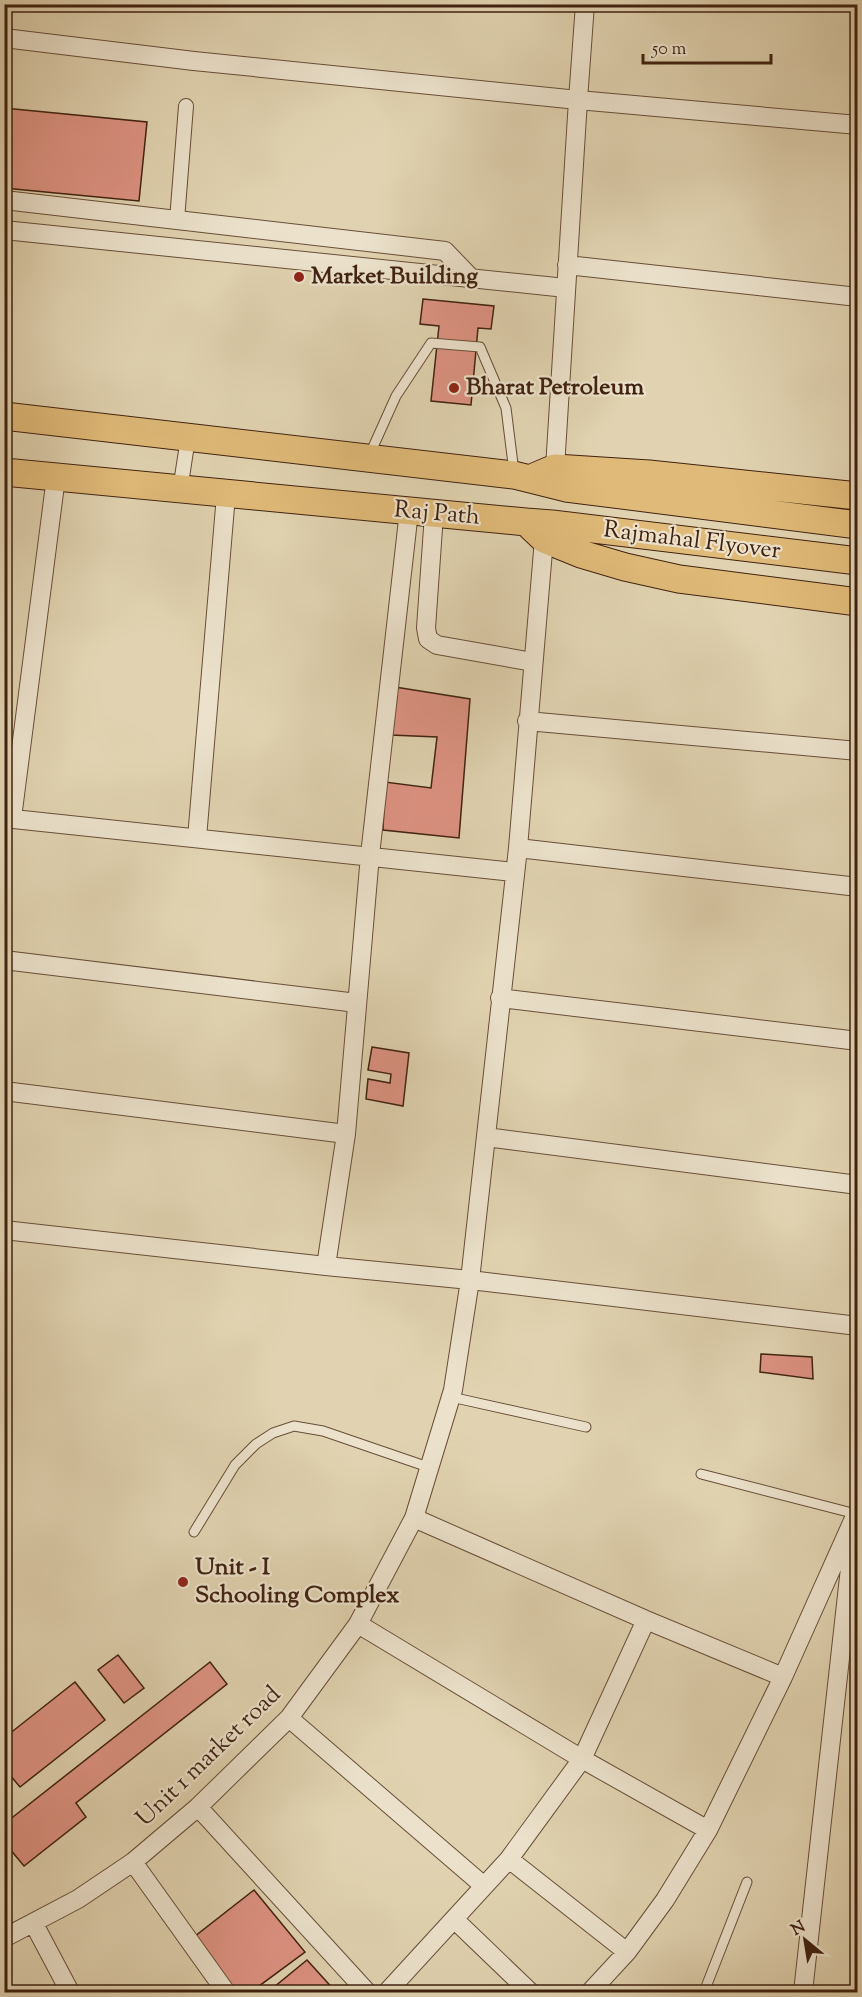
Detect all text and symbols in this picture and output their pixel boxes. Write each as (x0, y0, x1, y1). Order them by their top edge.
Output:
scale bar (643, 27, 770, 65)
text: 50 m (651, 37, 687, 63)
place label: Market Building (311, 260, 478, 294)
marker: Market Building (292, 270, 306, 284)
place label: Bharat Petroleum (466, 371, 644, 405)
marker: Bharat Petroleum (447, 381, 461, 395)
street label: Raj Path (393, 493, 481, 535)
street label: Rajmahal Flyover (601, 513, 783, 569)
place label: Unit - I Schooling Complex (195, 1551, 399, 1613)
marker: Unit - I Schooling Complex (176, 1575, 190, 1589)
street label: Unit 1 market road (129, 1679, 289, 1835)
north arrow (775, 1910, 835, 1970)
text: N (787, 1916, 810, 1942)

